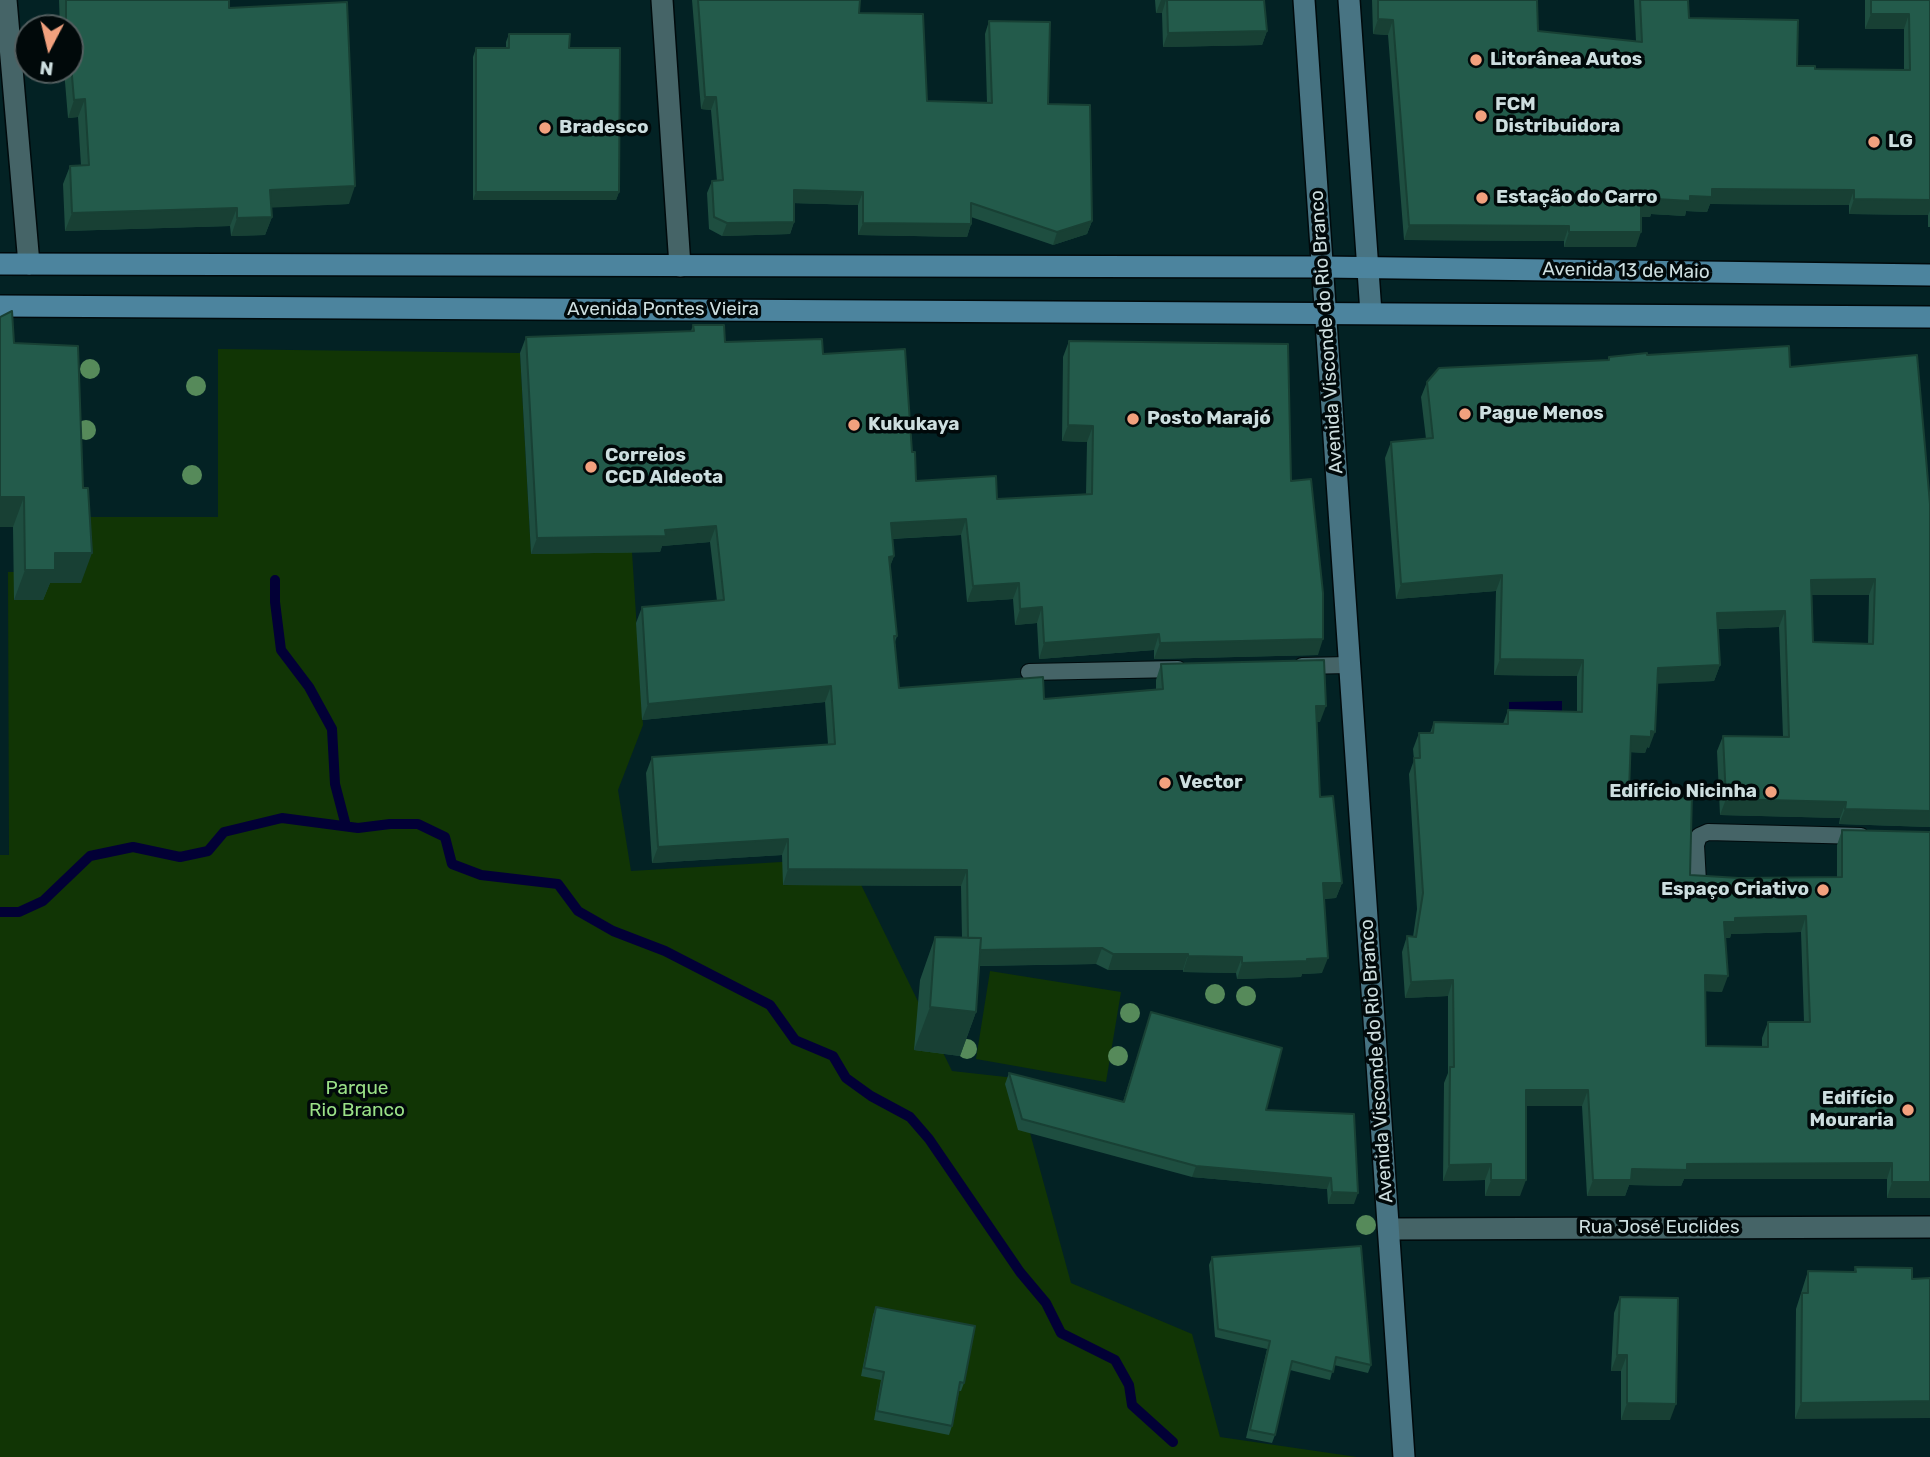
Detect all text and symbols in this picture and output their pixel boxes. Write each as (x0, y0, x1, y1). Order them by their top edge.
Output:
north arrow (14, 14, 84, 84)
place label: Litorânea Autos (1490, 49, 1642, 71)
marker: Litorânea Autos (1468, 52, 1484, 68)
text: N (38, 56, 55, 81)
place label: FCM Distribuidora (1495, 94, 1620, 138)
marker: FCM Distribuidora (1473, 108, 1489, 124)
place label: Bradesco (559, 117, 649, 139)
marker: Bradesco (537, 120, 553, 136)
place label: LG (1888, 131, 1913, 153)
marker: LG (1866, 134, 1882, 150)
place label: Estação do Carro (1496, 187, 1658, 209)
street label: Avenida Visconde do Rio Branco (1306, 189, 1348, 475)
marker: Estação do Carro (1474, 190, 1490, 206)
street label: Avenida 13 de Maio (1542, 258, 1710, 284)
street label: Avenida Pontes Vieira (567, 299, 759, 321)
place label: Pague Menos (1479, 403, 1604, 425)
marker: Pague Menos (1457, 406, 1473, 422)
place label: Posto Marajó (1147, 408, 1271, 430)
marker: Posto Marajó (1125, 411, 1141, 427)
place label: Kukukaya (868, 414, 960, 436)
marker: Kukukaya (846, 417, 862, 433)
place label: Correios CCD Aldeota (605, 445, 723, 489)
marker: Correios CCD Aldeota (583, 459, 599, 475)
place label: Vector (1179, 772, 1243, 794)
marker: Vector (1157, 775, 1173, 791)
place label: Edifício Nicinha (1609, 781, 1757, 803)
marker: Edifício Nicinha (1763, 784, 1779, 800)
place label: Espaço Criativo (1661, 879, 1809, 901)
marker: Espaço Criativo (1815, 882, 1831, 898)
street label: Avenida Visconde do Rio Branco (1356, 918, 1398, 1204)
park label: Parque Rio Branco (309, 1078, 405, 1122)
place label: Edifício Mouraria (1810, 1088, 1894, 1132)
marker: Edifício Mouraria (1900, 1102, 1916, 1118)
street label: Rua José Euclides (1578, 1217, 1740, 1239)

